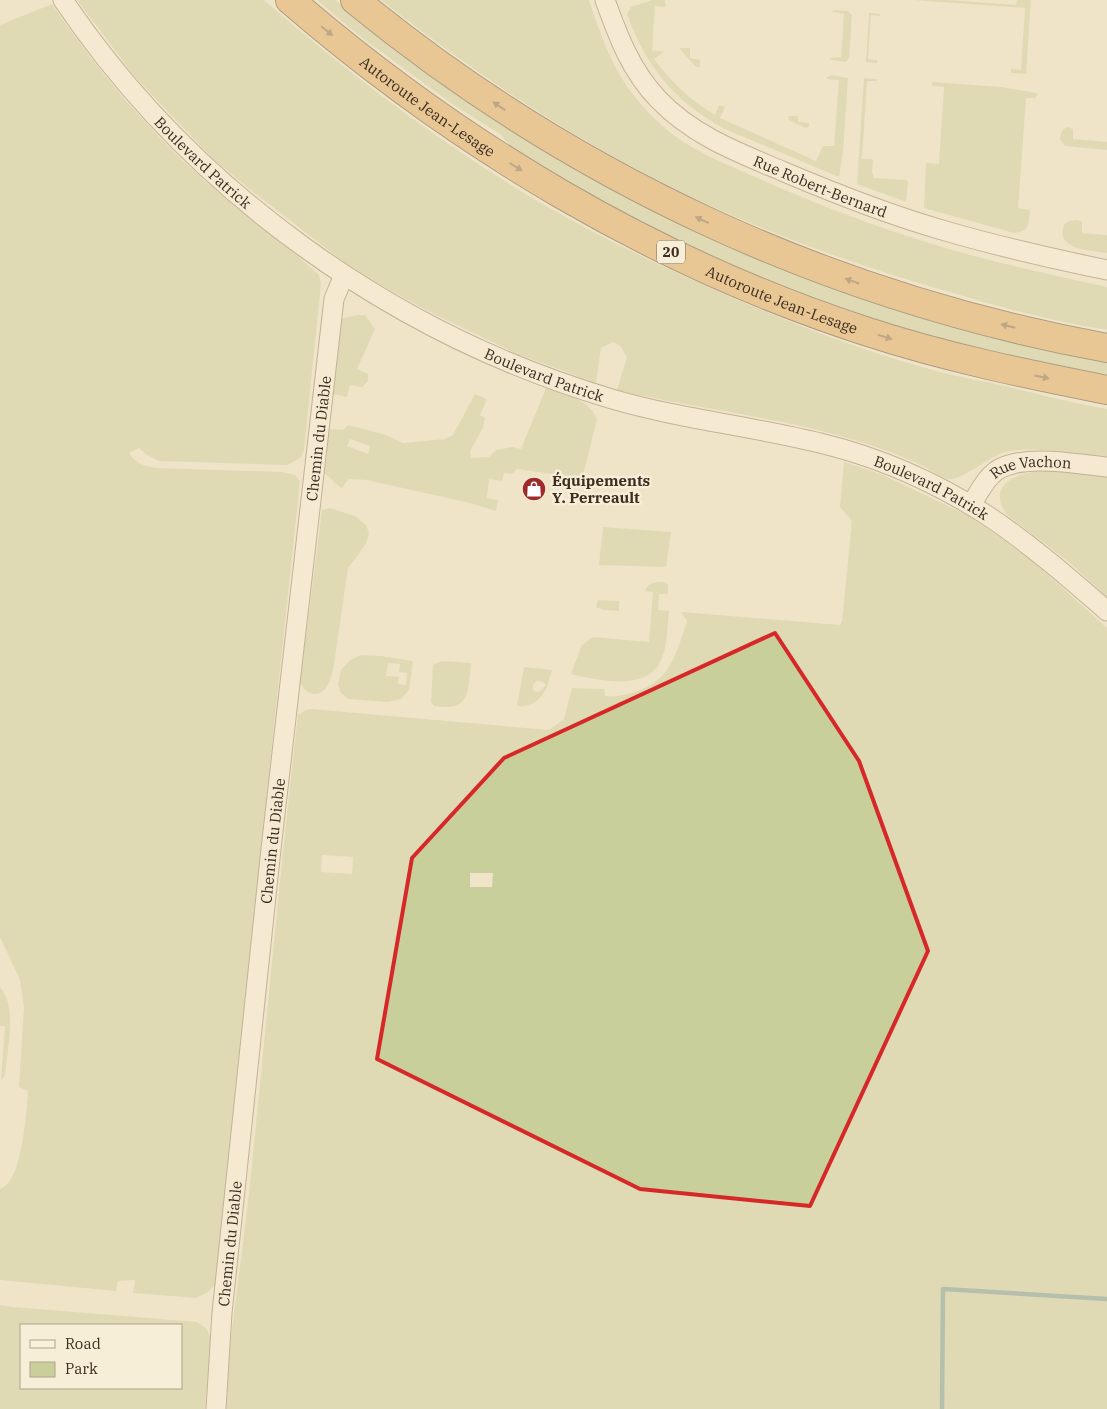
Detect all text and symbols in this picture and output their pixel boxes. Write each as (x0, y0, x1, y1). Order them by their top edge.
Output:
one-way arrow (320, 26, 333, 37)
street label: Autoroute Jean-Lesage (356, 52, 499, 161)
one-way arrow (492, 101, 506, 111)
street label: Boulevard Patrick (151, 112, 256, 212)
street label: Rue Robert-Bernard (751, 151, 890, 221)
one-way arrow (509, 162, 522, 172)
one-way arrow (695, 215, 709, 223)
road number: 20 (657, 240, 685, 264)
street label: Autoroute Jean-Lesage (703, 261, 860, 337)
one-way arrow (844, 277, 859, 285)
one-way arrow (1001, 322, 1016, 330)
one-way arrow (877, 334, 892, 342)
street label: Boulevard Patrick (482, 343, 607, 406)
one-way arrow (1035, 373, 1050, 381)
street label: Chemin du Diable (301, 375, 335, 502)
street label: Boulevard Patrick (872, 451, 993, 524)
street label: Rue Vachon (985, 451, 1073, 482)
place label: Équipements Y. Perreault (552, 471, 650, 507)
shop icon: Équipements Y. Perreault (521, 476, 547, 502)
street label: Chemin du Diable (256, 777, 289, 905)
street label: Chemin du Diable (213, 1180, 245, 1307)
legend (20, 1324, 182, 1389)
text: Road (65, 1334, 101, 1353)
text: Park (65, 1359, 98, 1378)

